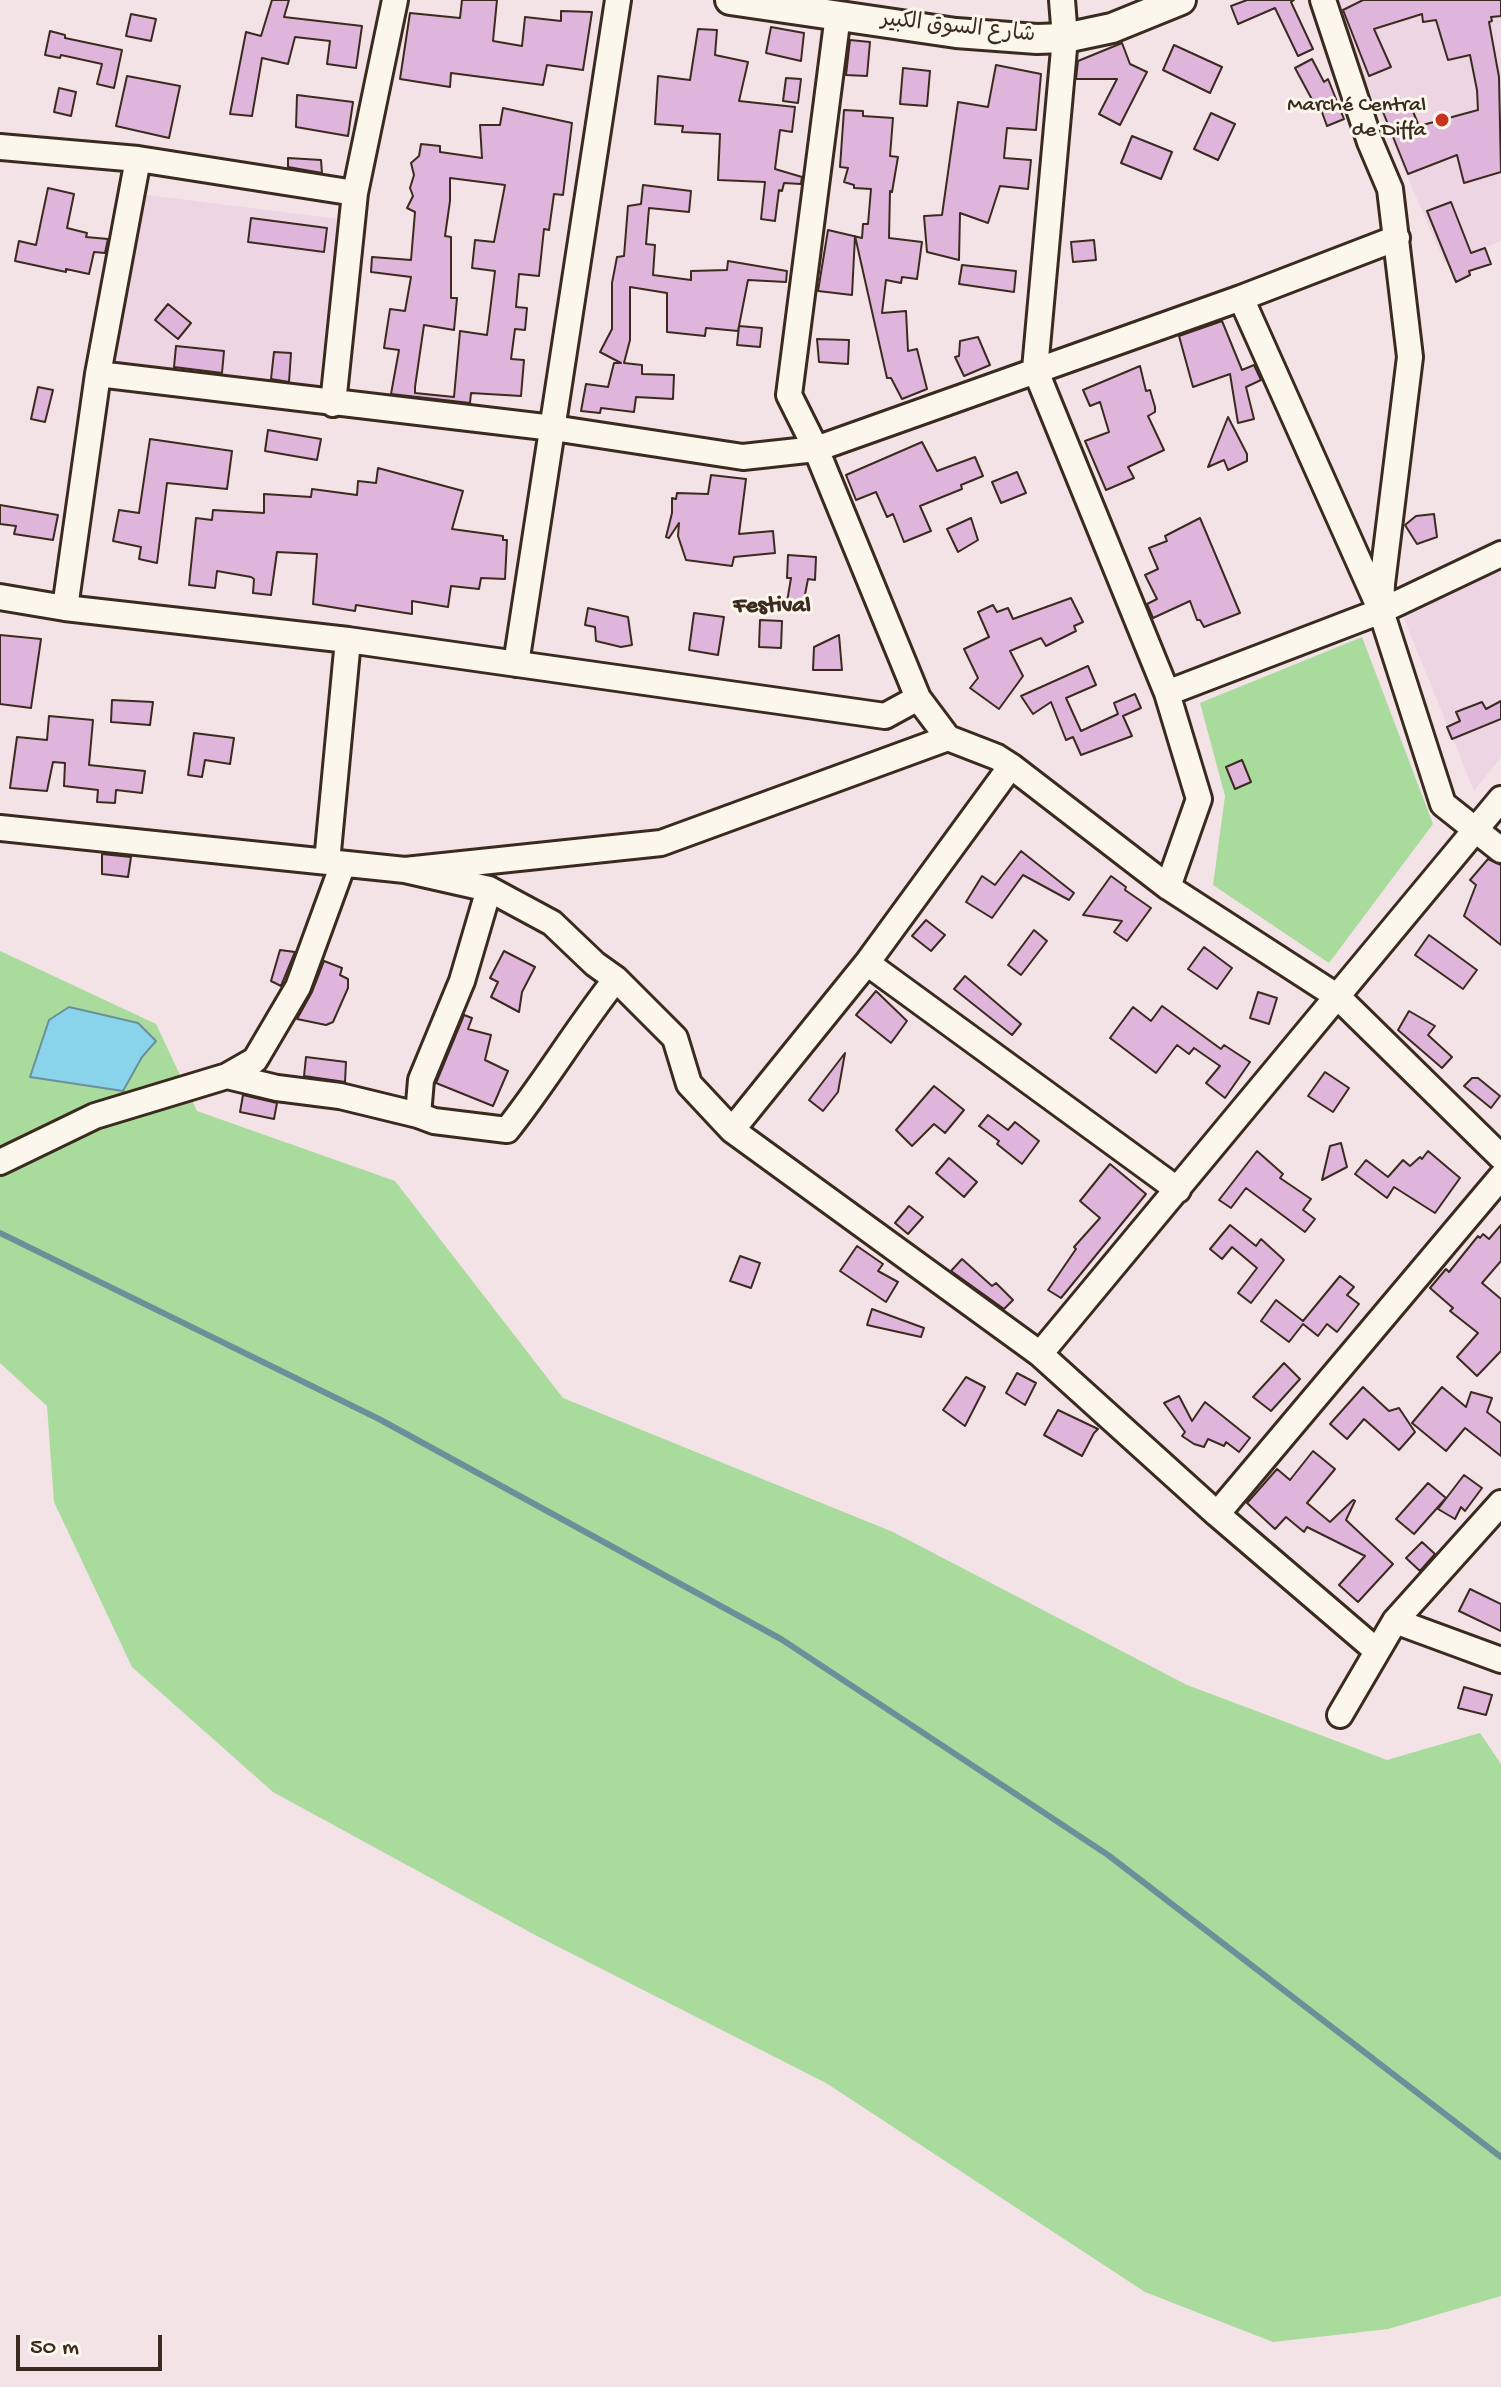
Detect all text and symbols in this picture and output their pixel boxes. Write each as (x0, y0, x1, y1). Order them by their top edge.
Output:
street label: شارع السوق الكبير (880, 8, 1036, 50)
place label: Marché Central de Diffa (1287, 94, 1426, 146)
marker: Marché Central de Diffa (1433, 111, 1451, 129)
district label: Festival (733, 593, 811, 621)
scale bar (20, 2319, 166, 2369)
text: 50 m (30, 2334, 79, 2363)

